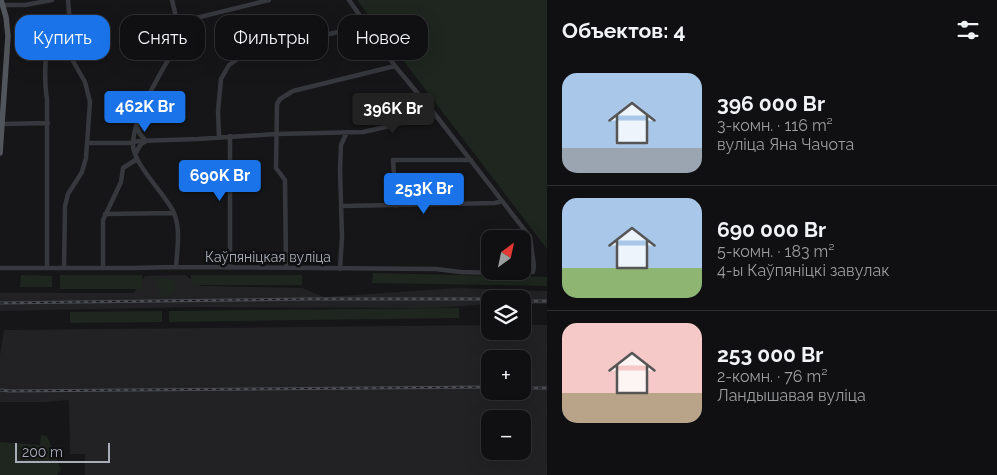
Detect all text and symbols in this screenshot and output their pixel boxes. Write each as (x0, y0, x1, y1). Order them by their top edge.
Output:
chip: Купить (15, 15, 110, 60)
chip: Снять (120, 15, 205, 60)
chip: Фильтры (215, 15, 328, 60)
chip: Новое (338, 15, 428, 60)
icon: filters (954, 16, 982, 44)
text: Объектов: 4 (562, 18, 685, 43)
pin: 462K Br (99, 90, 191, 133)
text: 396 000 Br (717, 91, 825, 116)
pin: 396K Br (347, 92, 439, 135)
icon: home (602, 93, 662, 153)
text: 462K Br (115, 97, 175, 116)
text: 396K Br (363, 99, 423, 118)
text: 3-комн. · 116 m² (717, 116, 833, 135)
text: вуліца Яна Чачота (717, 135, 854, 154)
pin: 690K Br (174, 160, 266, 202)
text: 690K Br (190, 166, 250, 185)
pin: 253K Br (378, 172, 470, 215)
text: 253K Br (395, 179, 453, 198)
text: 690 000 Br (717, 217, 826, 242)
icon: home (602, 218, 662, 278)
north arrow (481, 230, 531, 280)
map controls (481, 230, 531, 460)
text: 5-комн. · 183 m² (717, 242, 834, 261)
street label: Каўпяніцкая вуліца (205, 249, 331, 265)
text: 4-ы Каўпяніцкі завулак (717, 261, 889, 280)
button: layers (481, 290, 531, 340)
text: 253 000 Br (717, 342, 823, 367)
icon: home (602, 343, 662, 403)
button: + (481, 350, 531, 400)
text: 2-комн. · 76 m² (717, 367, 827, 386)
text: Ландышавая вуліца (717, 386, 866, 405)
button: − (481, 410, 531, 460)
scale bar (15, 440, 110, 463)
text: 200 m (22, 444, 63, 460)

